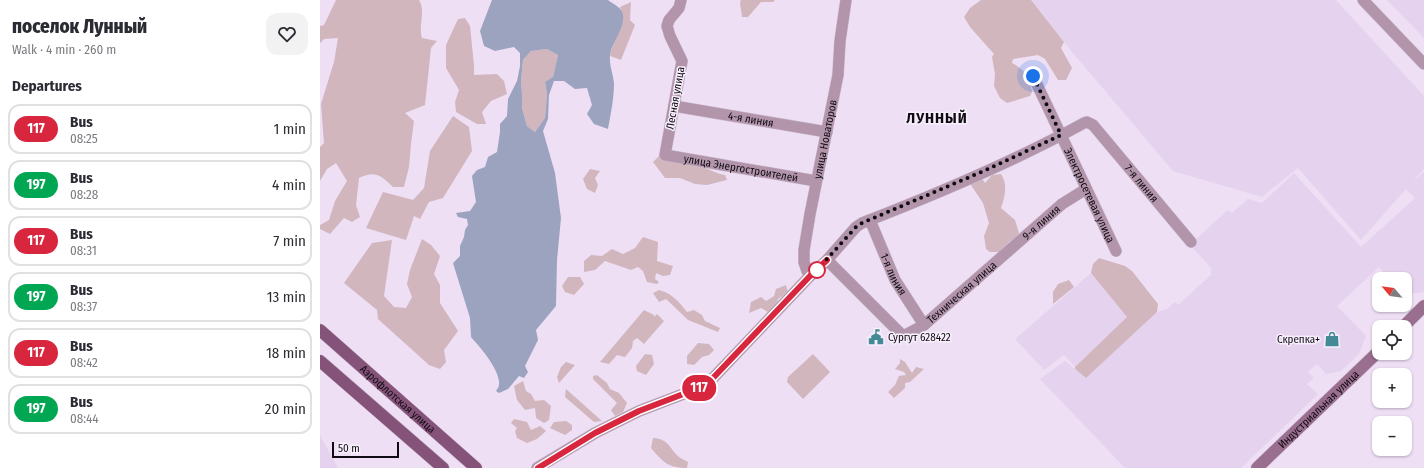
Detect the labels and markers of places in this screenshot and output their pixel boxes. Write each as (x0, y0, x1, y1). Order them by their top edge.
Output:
unlabelled marker (808, 261, 826, 279)
public building icon: Сургут 628422 (867, 328, 885, 346)
shop icon: Скрепка+ (1323, 330, 1341, 348)
place label: Сургут 628422 (888, 331, 951, 344)
place label: Скрепка+ (1277, 333, 1320, 346)

